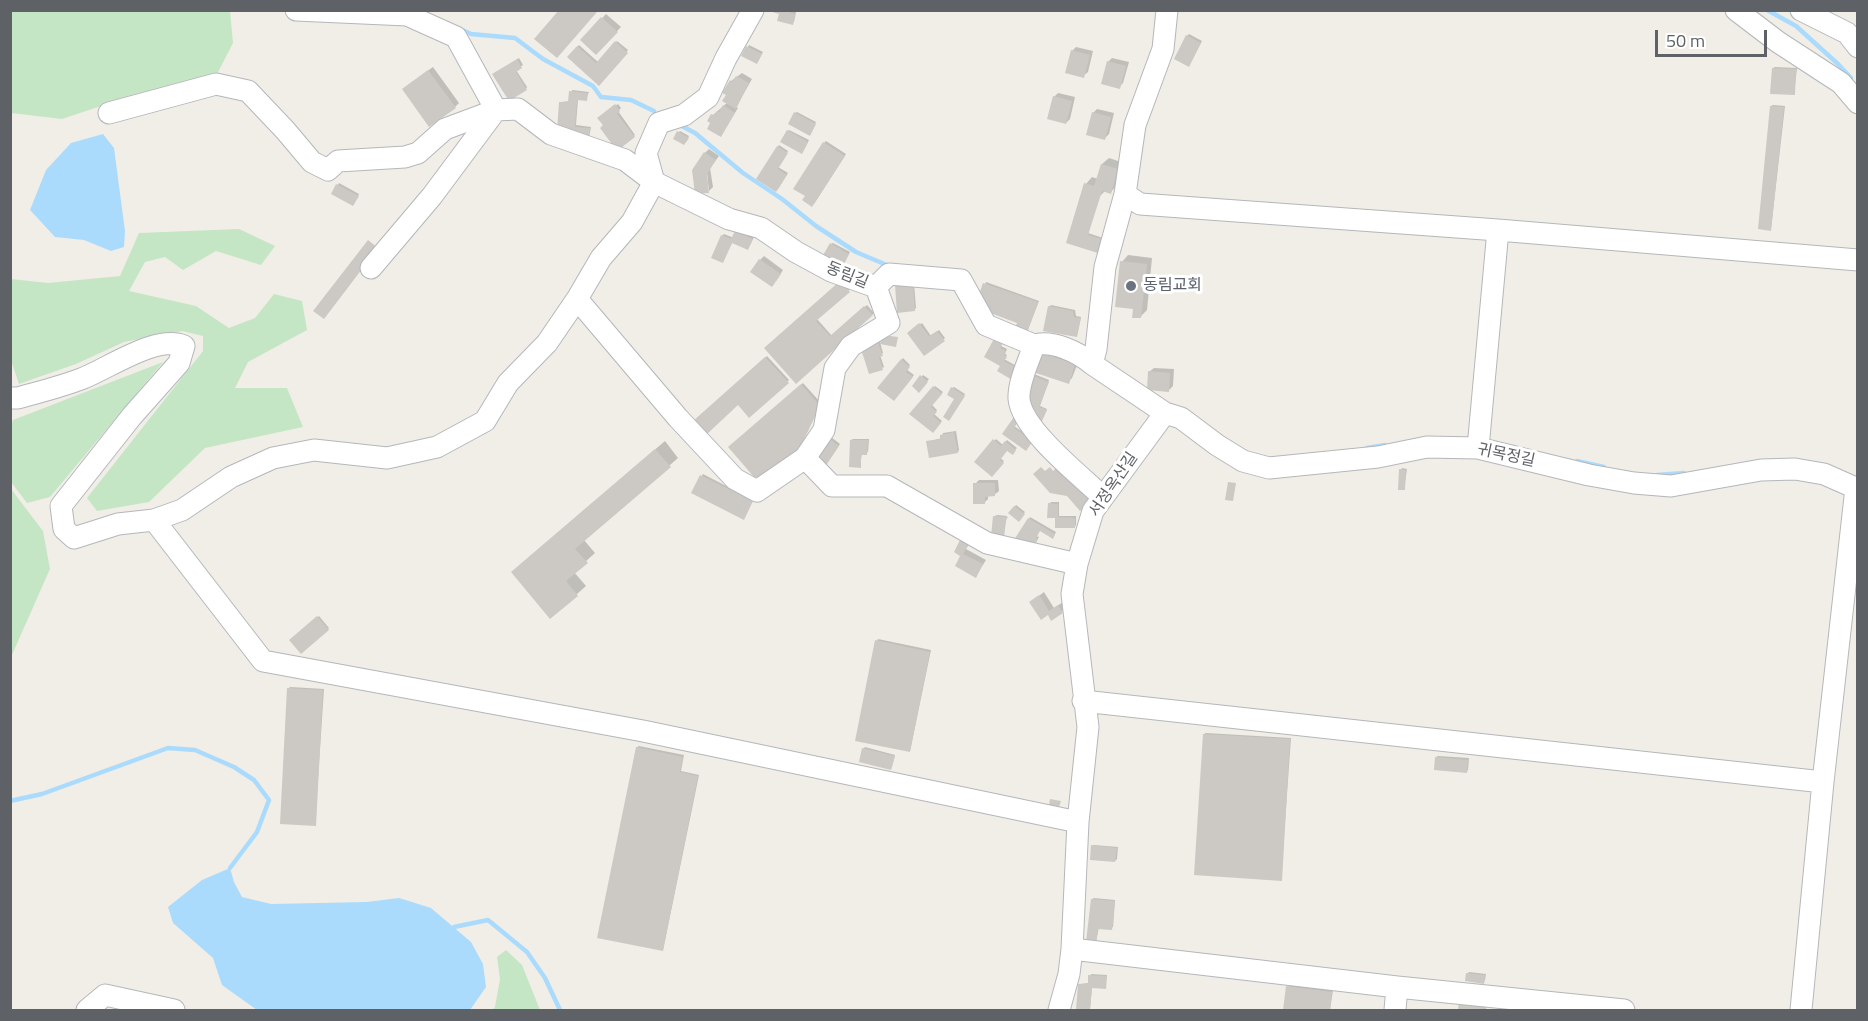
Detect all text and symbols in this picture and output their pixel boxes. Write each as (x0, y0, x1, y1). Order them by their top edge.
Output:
scale bar (1658, 18, 1770, 56)
text: 50 m (1666, 27, 1705, 54)
street label: 동림길 (823, 259, 871, 293)
place label: 동림교회 (1143, 276, 1202, 296)
marker: 동림교회 (1124, 279, 1138, 293)
street label: 귀목정길 (1475, 440, 1537, 472)
street label: 서정옥산길 (1085, 449, 1143, 521)

